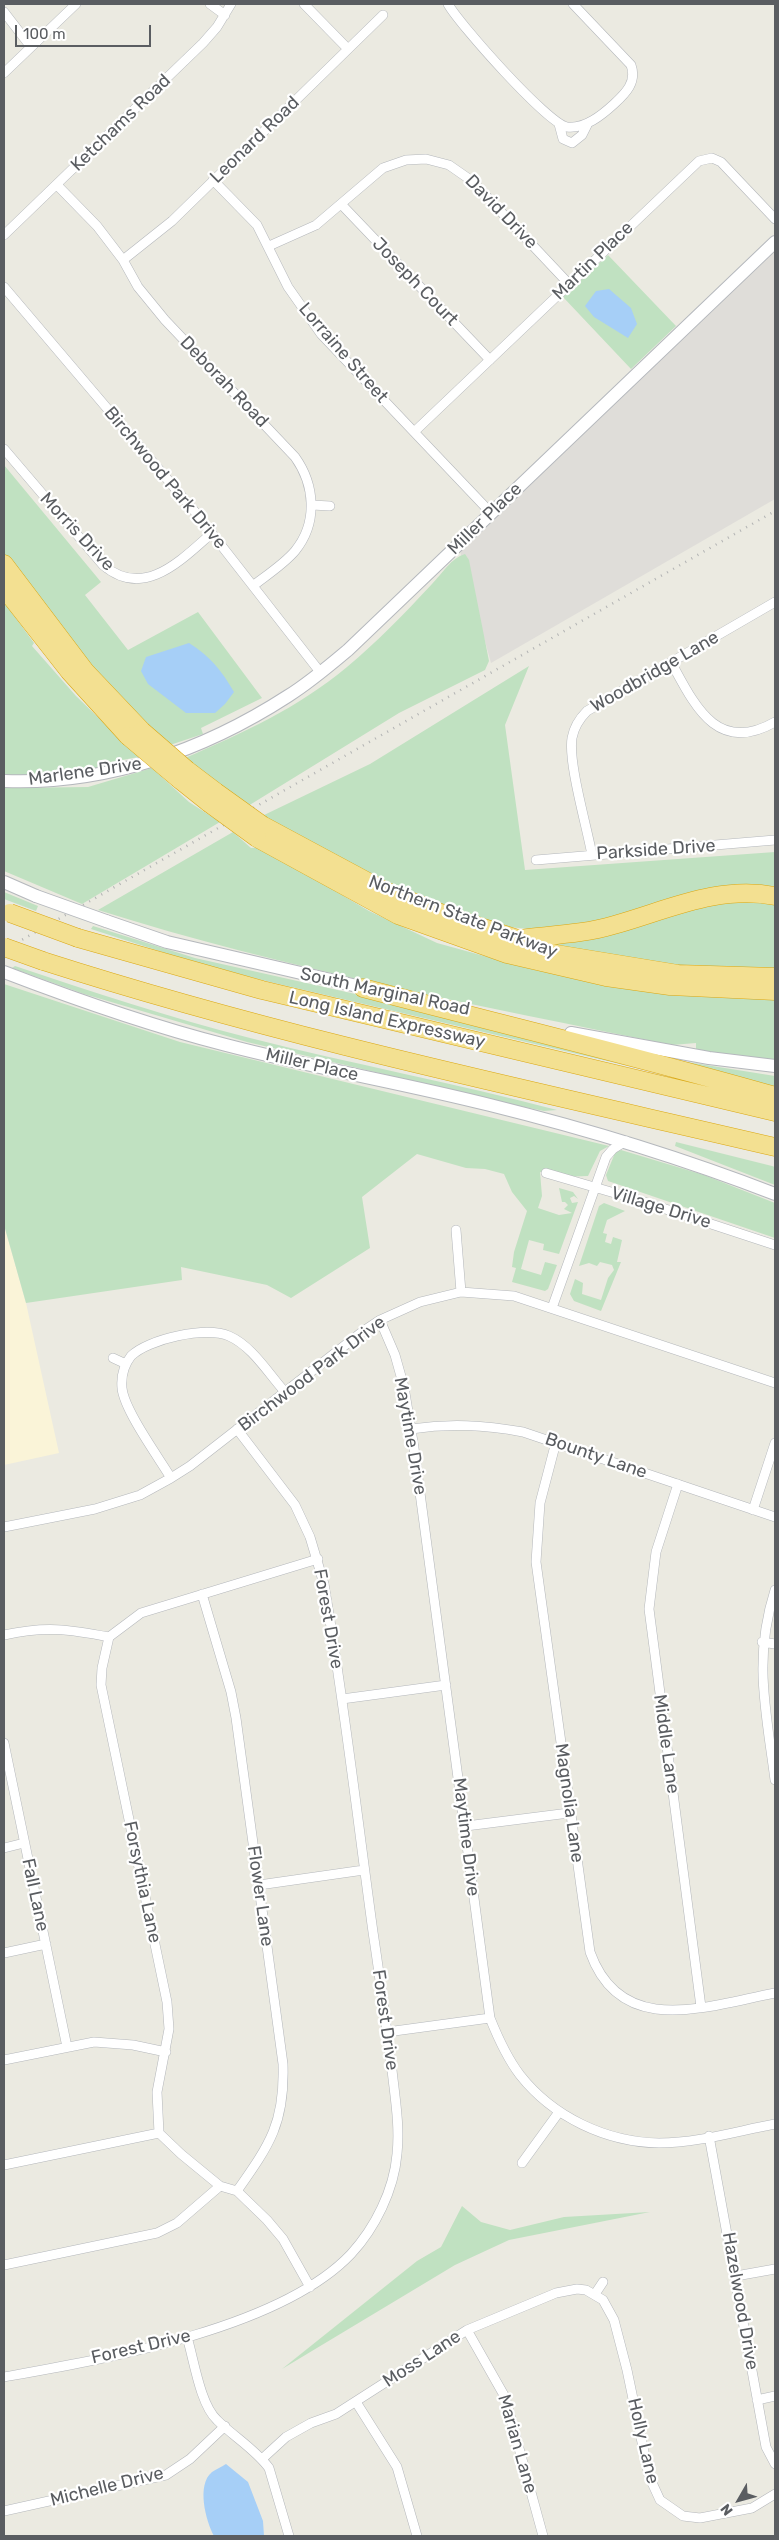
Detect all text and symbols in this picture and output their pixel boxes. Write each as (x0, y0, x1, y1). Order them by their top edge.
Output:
scale bar (18, 15, 154, 47)
text: 100 m (23, 25, 65, 43)
street label: Ketchams Road (67, 70, 175, 176)
street label: Leonard Road (206, 92, 304, 188)
street label: David Drive (460, 170, 542, 254)
street label: Martin Place (548, 217, 638, 305)
street label: Joseph Court (368, 233, 462, 331)
street label: Lorraine Street (294, 299, 392, 407)
street label: Deborah Road (175, 332, 273, 432)
street label: Birchwood Park Drive (99, 403, 231, 553)
street label: Miller Place (443, 478, 527, 560)
street label: Morris Drive (35, 488, 119, 576)
street label: Woodbridge Lane (587, 627, 723, 717)
street label: Marlene Drive (27, 753, 143, 791)
street label: Parkside Drive (596, 835, 716, 865)
street label: Northern State Parkway (365, 871, 561, 963)
street label: South Marginal Road (298, 963, 472, 1021)
street label: Long Island Expressway (287, 987, 487, 1053)
street label: Miller Place (263, 1044, 361, 1086)
street label: Village Drive (608, 1183, 714, 1233)
street label: Birchwood Park Drive (234, 1312, 390, 1436)
street label: Maytime Drive (389, 1375, 431, 1497)
street label: Bounty Lane (542, 1428, 650, 1484)
street label: Forest Drive (309, 1567, 347, 1671)
street label: Middle Lane (648, 1693, 684, 1795)
street label: Magnolia Lane (550, 1742, 588, 1864)
street label: Maytime Drive (448, 1777, 484, 1897)
street label: Forsythia Lane (119, 1819, 165, 1945)
street label: Flower Lane (242, 1844, 278, 1948)
street label: Fall Lane (17, 1856, 53, 1934)
street label: Forest Drive (367, 1968, 403, 2072)
street label: Hazelwood Drive (717, 2230, 763, 2372)
street label: Forest Drive (89, 2325, 193, 2369)
street label: Moss Lane (379, 2326, 465, 2392)
street label: Marian Lane (493, 2392, 541, 2496)
street label: Holly Lane (623, 2396, 663, 2486)
street label: Michelle Drive (48, 2462, 166, 2512)
north arrow (714, 2475, 764, 2525)
text: N (717, 2500, 737, 2519)

